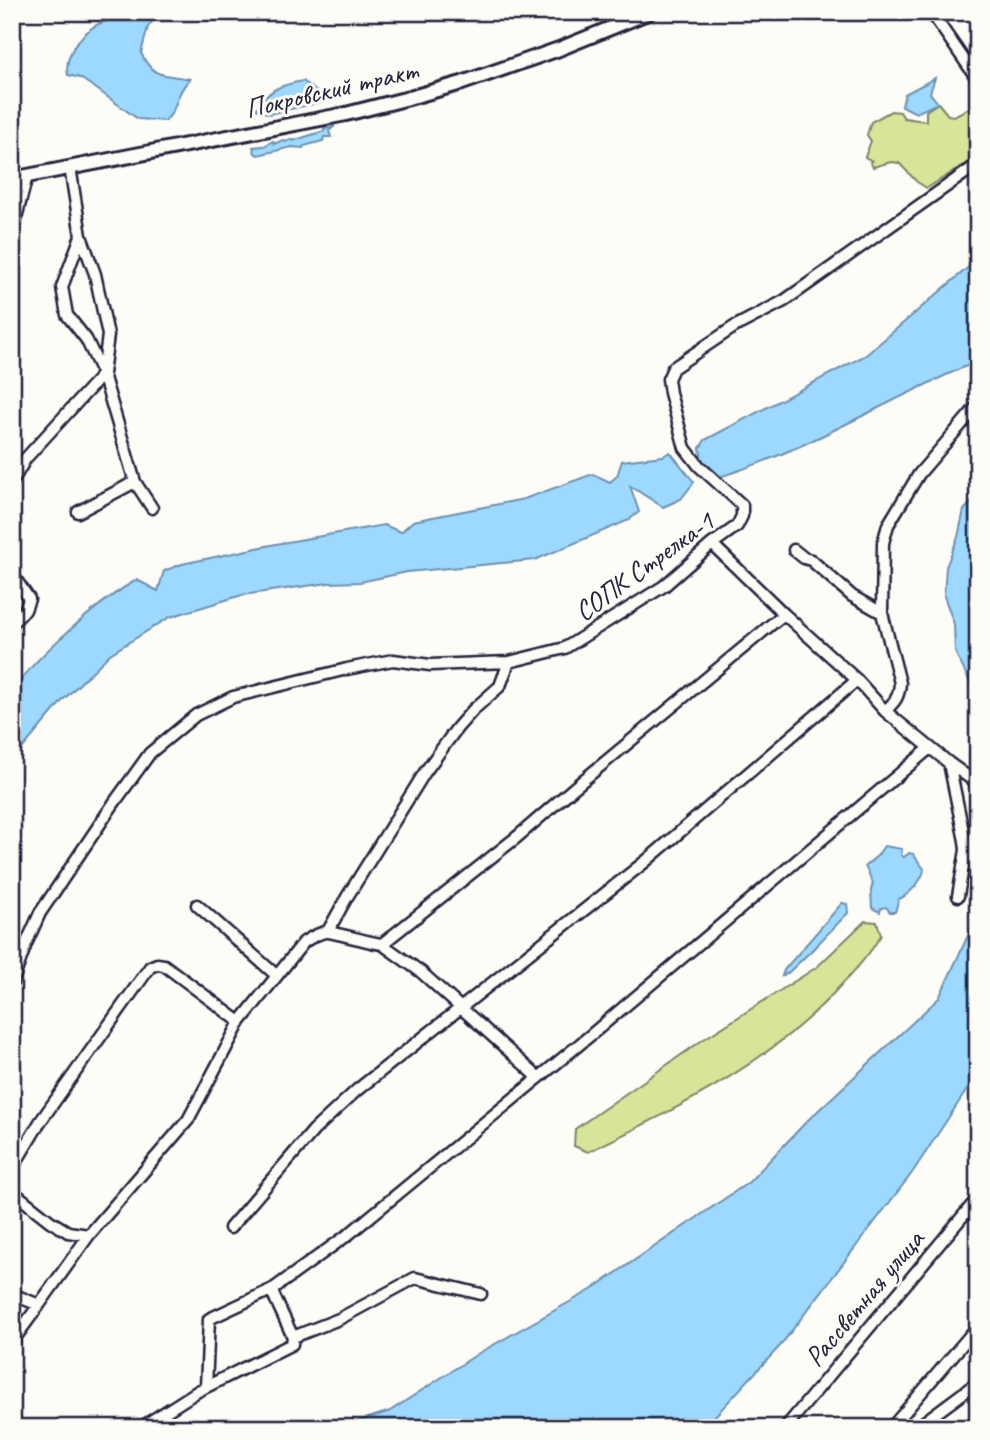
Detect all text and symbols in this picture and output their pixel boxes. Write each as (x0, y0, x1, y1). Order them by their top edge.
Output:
street label: Покровский тракт (242, 52, 422, 126)
street label: СОПК Стрелка-1 (567, 503, 722, 628)
street label: Рассветная улица (797, 1221, 932, 1373)

